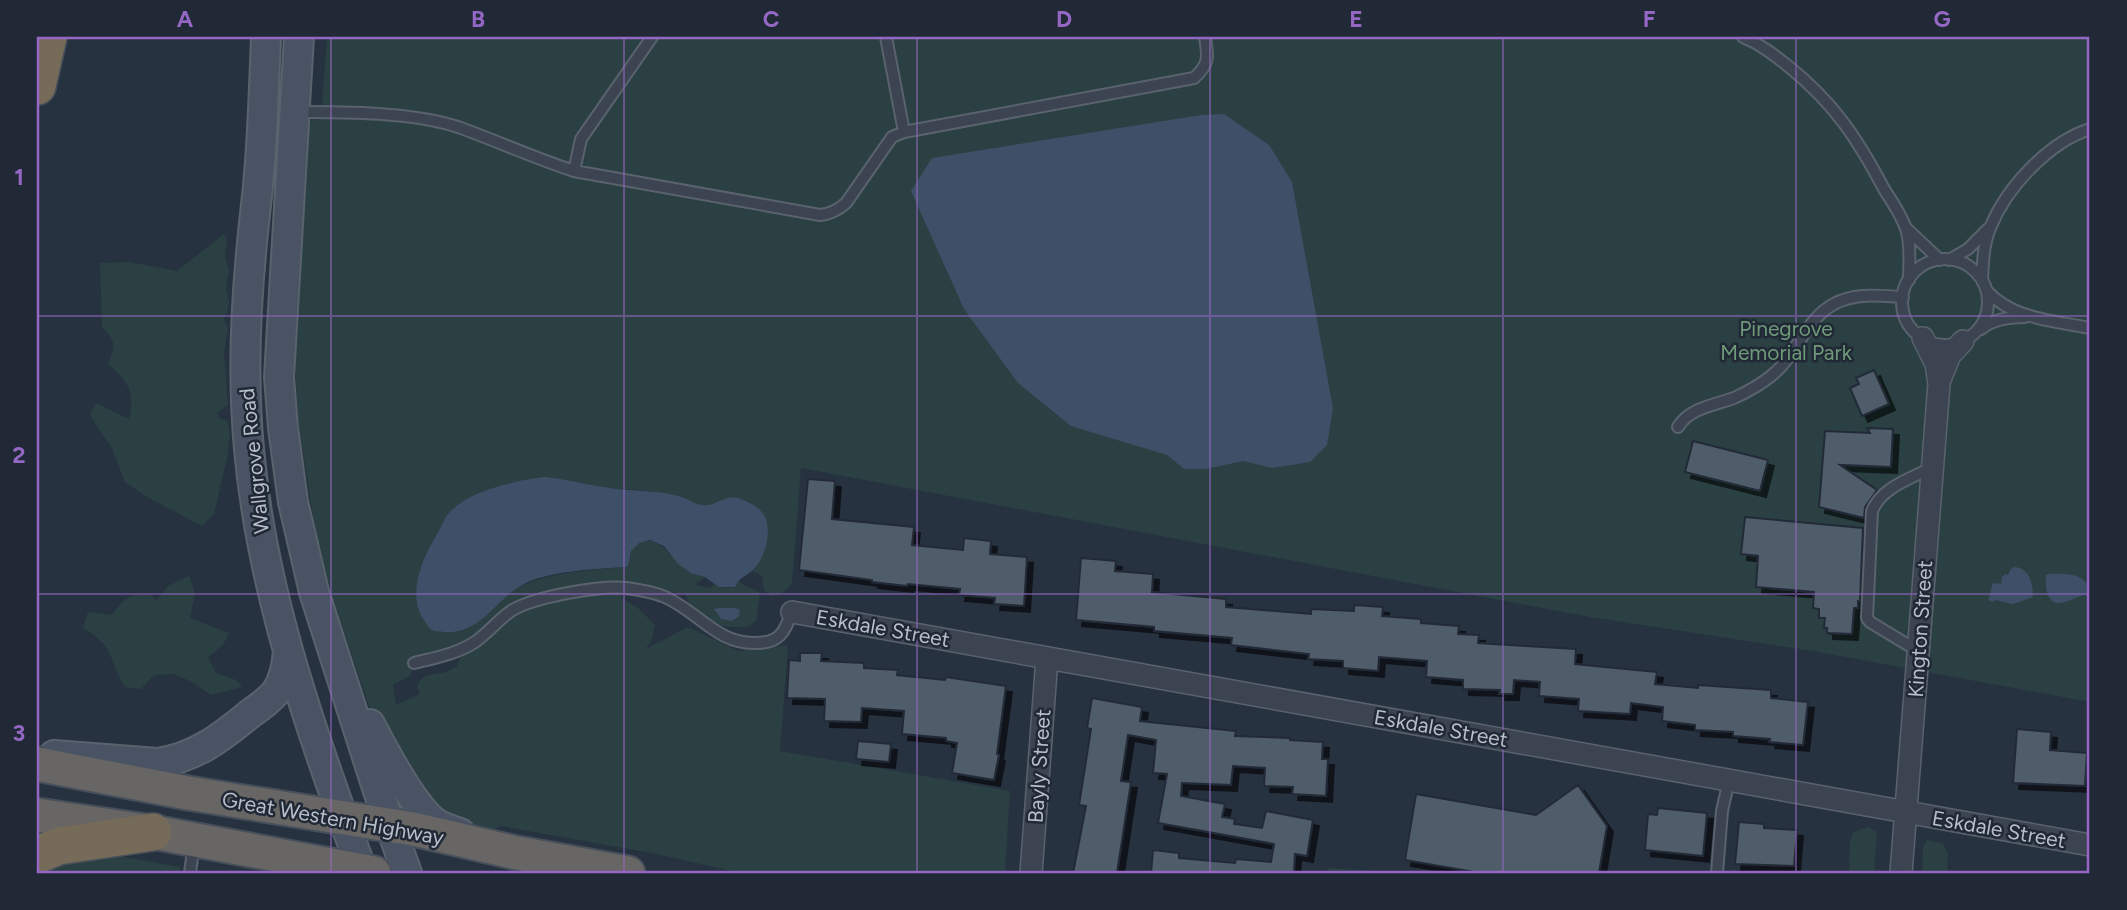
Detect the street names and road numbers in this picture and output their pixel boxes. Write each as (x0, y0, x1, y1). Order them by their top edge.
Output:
street label: Wallgrove Road (234, 387, 274, 535)
street label: Kington Street (1903, 559, 1937, 698)
street label: Eskdale Street (814, 604, 952, 652)
street label: Eskdale Street (1372, 704, 1510, 752)
street label: Bayly Street (1023, 708, 1055, 824)
street label: Great Western Highway (220, 786, 446, 850)
street label: Eskdale Street (1930, 805, 2068, 853)

